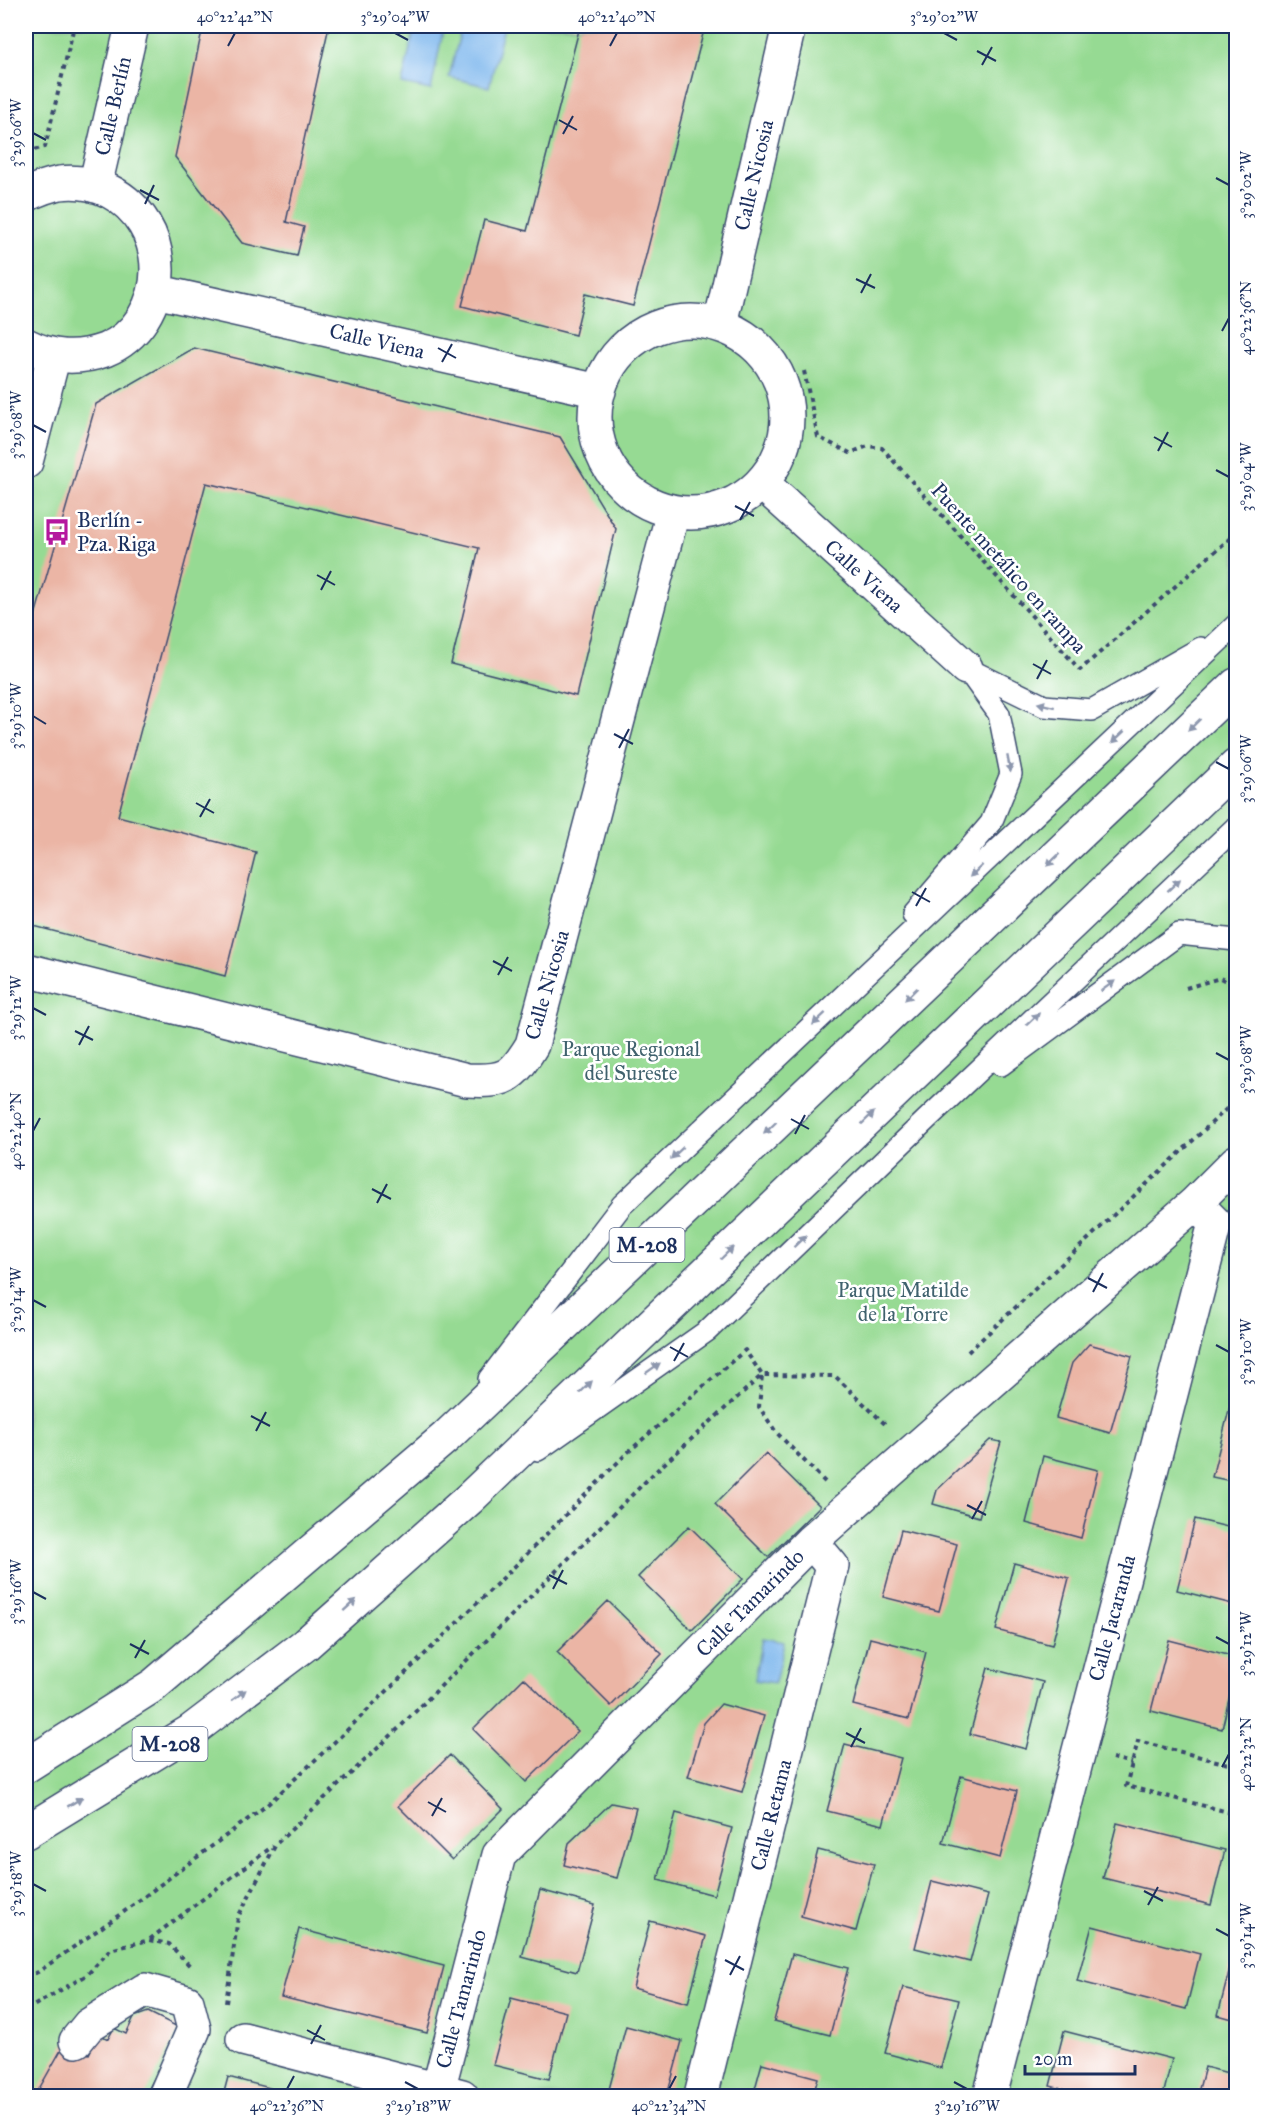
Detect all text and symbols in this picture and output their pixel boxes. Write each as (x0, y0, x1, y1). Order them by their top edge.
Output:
text: 40°22'42"N (197, 8, 274, 26)
text: 3°29'04"W (361, 8, 430, 26)
text: 40°22'40"N (578, 8, 656, 26)
text: 3°29'02"W (910, 8, 979, 26)
street label: Calle Berlín (89, 54, 137, 158)
text: 3°29'06"W (7, 98, 25, 167)
street label: Calle Nicosia (729, 117, 779, 233)
text: 3°29'02"W (1237, 150, 1255, 219)
text: 40°22'36"N (1237, 281, 1255, 355)
street label: Calle Viena (327, 317, 427, 365)
text: 3°29'08"W (7, 390, 25, 459)
text: 3°29'04"W (1237, 442, 1255, 511)
street label: Puente metálico en rampa (926, 477, 1093, 659)
place label: Berlín - Pza. Riga (77, 507, 156, 557)
bus stop icon: Berlín - Pza. Riga (42, 517, 72, 547)
street label: Calle Viena (819, 534, 909, 618)
text: 3°29'10"W (7, 682, 25, 749)
one-way arrow (1037, 699, 1055, 709)
one-way arrow (1187, 718, 1202, 731)
one-way arrow (1110, 730, 1125, 744)
text: 3°29'06"W (1237, 734, 1255, 803)
one-way arrow (1005, 754, 1014, 773)
one-way arrow (1046, 852, 1060, 866)
one-way arrow (968, 864, 983, 878)
one-way arrow (1167, 879, 1181, 893)
street label: Calle Nicosia (519, 927, 575, 1043)
text: 3°29'12"W (7, 975, 25, 1041)
one-way arrow (1100, 980, 1116, 992)
one-way arrow (904, 987, 919, 1001)
one-way arrow (811, 1012, 826, 1026)
one-way arrow (1025, 1013, 1039, 1027)
text: 3°29'08"W (1237, 1025, 1255, 1094)
park label: Parque Regional del Sureste (562, 1036, 700, 1086)
text: 40°22'40"N (7, 1092, 25, 1170)
one-way arrow (860, 1112, 875, 1125)
one-way arrow (763, 1121, 778, 1134)
one-way arrow (669, 1146, 684, 1160)
road number: M-208 (610, 1228, 684, 1262)
one-way arrow (793, 1234, 807, 1248)
one-way arrow (720, 1246, 734, 1260)
text: 3°29'14"W (7, 1266, 25, 1333)
park label: Parque Matilde de la Torre (837, 1277, 969, 1327)
text: 3°29'10"W (1237, 1318, 1255, 1385)
one-way arrow (645, 1362, 661, 1374)
one-way arrow (578, 1381, 593, 1394)
street label: Calle Tamarindo (690, 1543, 810, 1663)
street label: Calle Jacaranda (1083, 1552, 1141, 1684)
text: 3°29'16"W (7, 1559, 25, 1625)
one-way arrow (342, 1599, 357, 1612)
text: 3°29'12"W (1237, 1611, 1255, 1677)
one-way arrow (231, 1690, 246, 1702)
text: 40°22'32"N (1237, 1717, 1255, 1791)
road number: M-208 (132, 1727, 207, 1761)
street label: Calle Retama (745, 1756, 797, 1873)
one-way arrow (67, 1796, 84, 1807)
text: 3°29'18"W (7, 1850, 25, 1917)
text: 3°29'14"W (1237, 1902, 1255, 1969)
street label: Calle Tamarindo (430, 1927, 492, 2071)
scale bar (1025, 2038, 1134, 2076)
text: 20 m (1034, 2048, 1072, 2070)
text: 40°22'36"N (250, 2097, 324, 2115)
text: 3°29'18"W (385, 2097, 452, 2115)
text: 40°22'34"N (631, 2097, 707, 2115)
text: 3°29'16"W (934, 2097, 1000, 2115)

